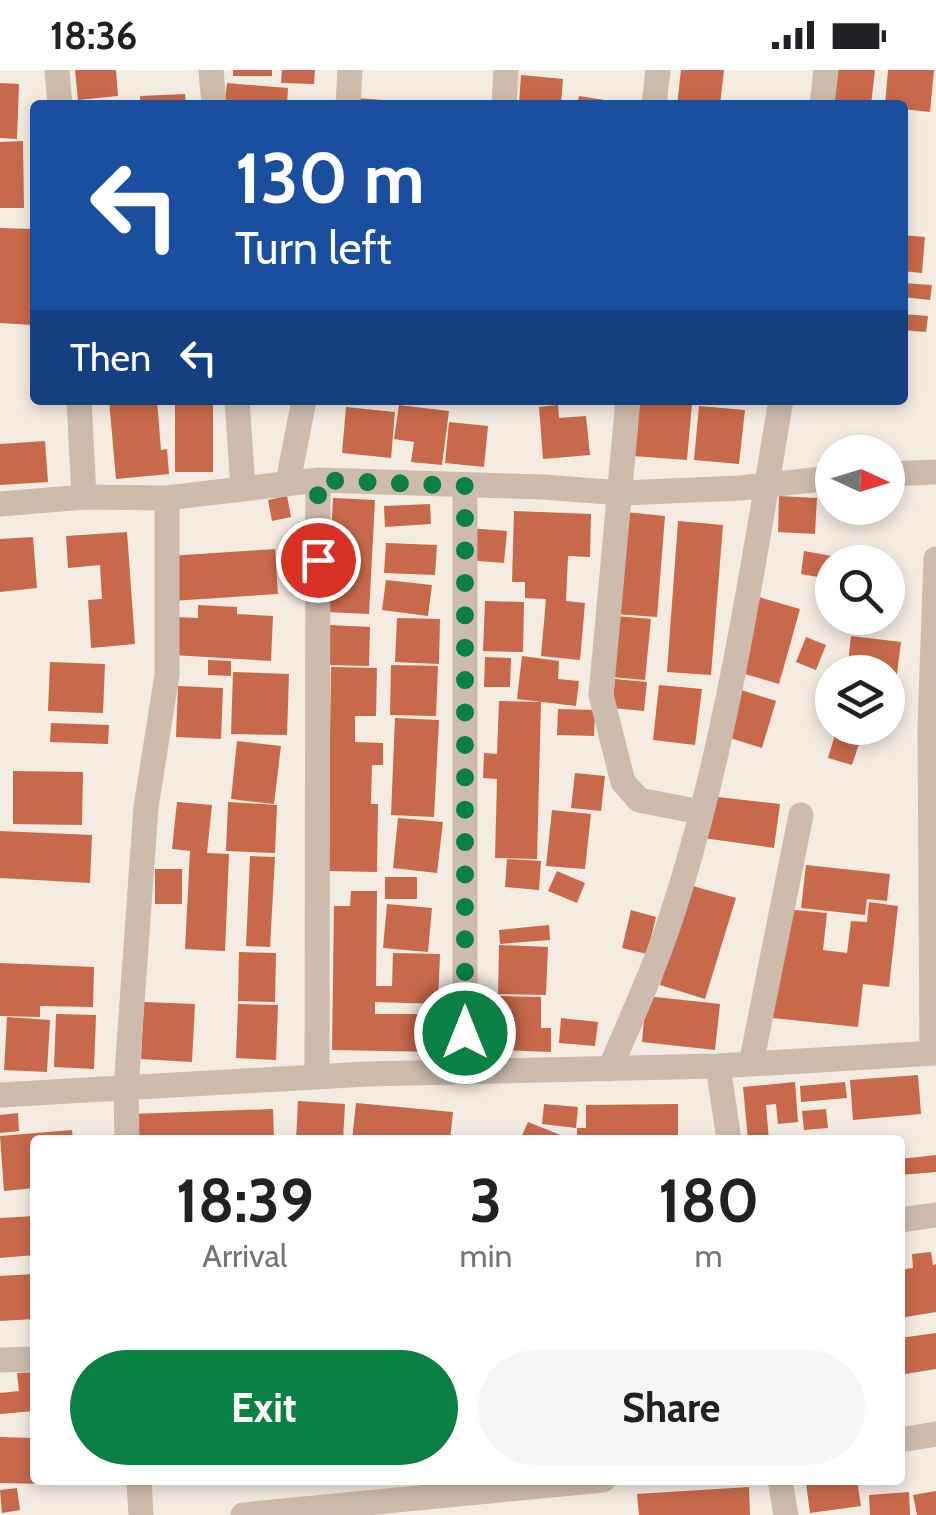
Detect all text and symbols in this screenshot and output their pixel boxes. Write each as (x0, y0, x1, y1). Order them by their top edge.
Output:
text: 18:36 (50, 12, 137, 59)
text: 130 m (235, 135, 425, 221)
icon: left (70, 140, 200, 270)
text: Turn left (235, 221, 392, 275)
icon: left (171, 330, 226, 385)
text: Then (70, 334, 151, 381)
north arrow (815, 435, 905, 525)
map controls (815, 435, 905, 745)
pin (276, 518, 361, 603)
icon: arrive (291, 533, 346, 588)
button: search (815, 545, 905, 635)
button: layers (815, 655, 905, 745)
position arrow (413, 981, 517, 1085)
text: 18:39 (176, 1164, 314, 1237)
text: 3 (470, 1164, 502, 1237)
text: 180 (658, 1164, 759, 1237)
text: Arrival (202, 1236, 287, 1275)
text: min (460, 1236, 512, 1275)
text: m (695, 1236, 723, 1275)
button: Exit (70, 1350, 458, 1465)
button: Share (478, 1350, 865, 1465)

